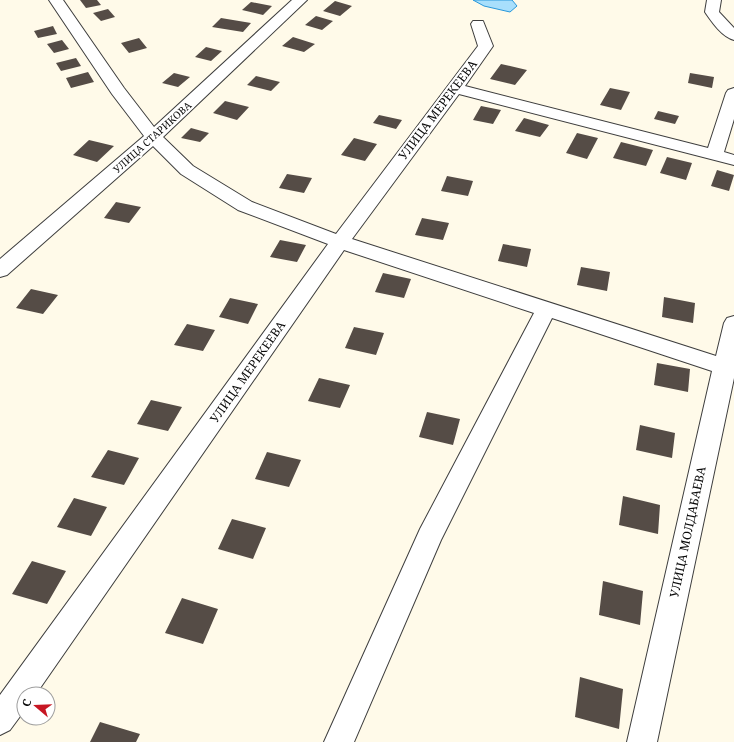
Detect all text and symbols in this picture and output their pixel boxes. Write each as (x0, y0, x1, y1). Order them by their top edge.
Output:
street label: УЛИЦА МЕРЕКЕЕВА (394, 56, 481, 163)
street label: УЛИЦА СТАРИКОВА (110, 97, 195, 176)
street label: УЛИЦА МЕРЕКЕЕВА (206, 317, 290, 426)
street label: УЛИЦА МОЛДАБАЕВА (665, 464, 710, 599)
north arrow (16, 686, 56, 726)
text: С (18, 697, 34, 708)

